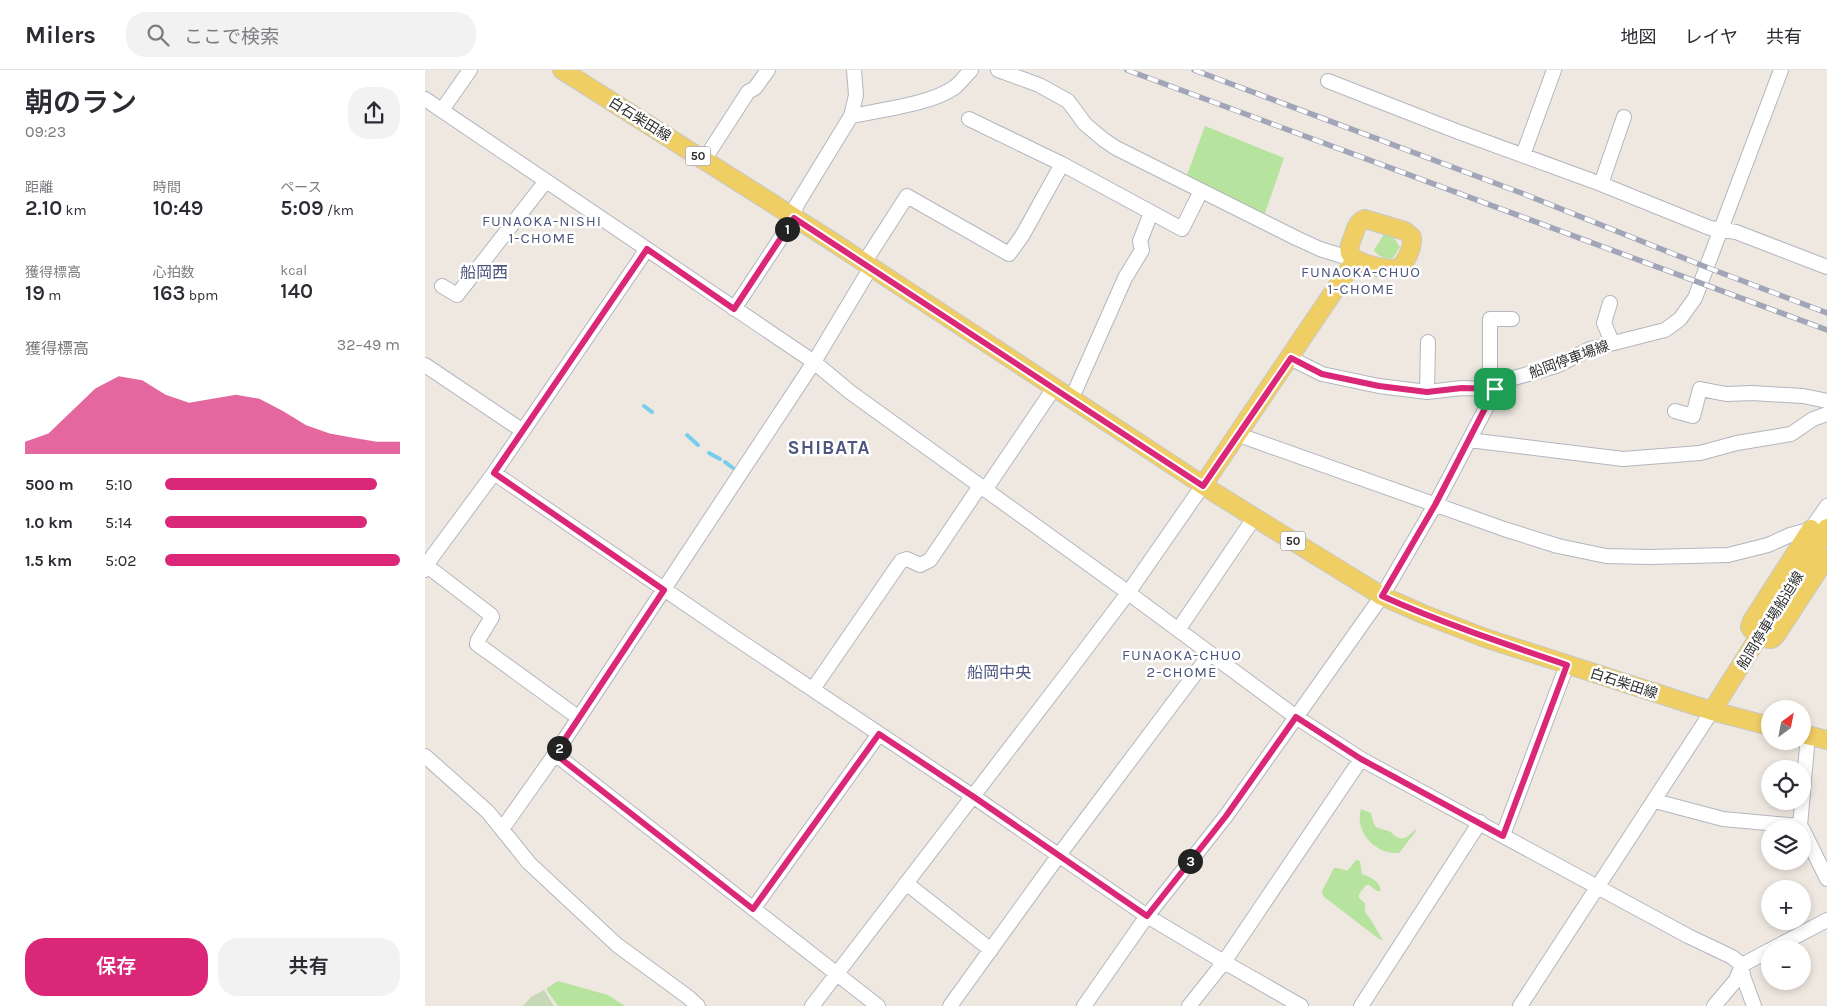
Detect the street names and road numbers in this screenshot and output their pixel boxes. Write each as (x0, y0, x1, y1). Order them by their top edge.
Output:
street label: 白石柴田線 (606, 94, 674, 145)
road number: 50 (685, 146, 711, 165)
street label: 船岡停車場線 (1527, 337, 1612, 382)
road number: 50 (1281, 532, 1305, 551)
street label: 船岡停車場船迫線 (1734, 568, 1807, 672)
street label: 白石柴田線 (1588, 665, 1660, 702)

